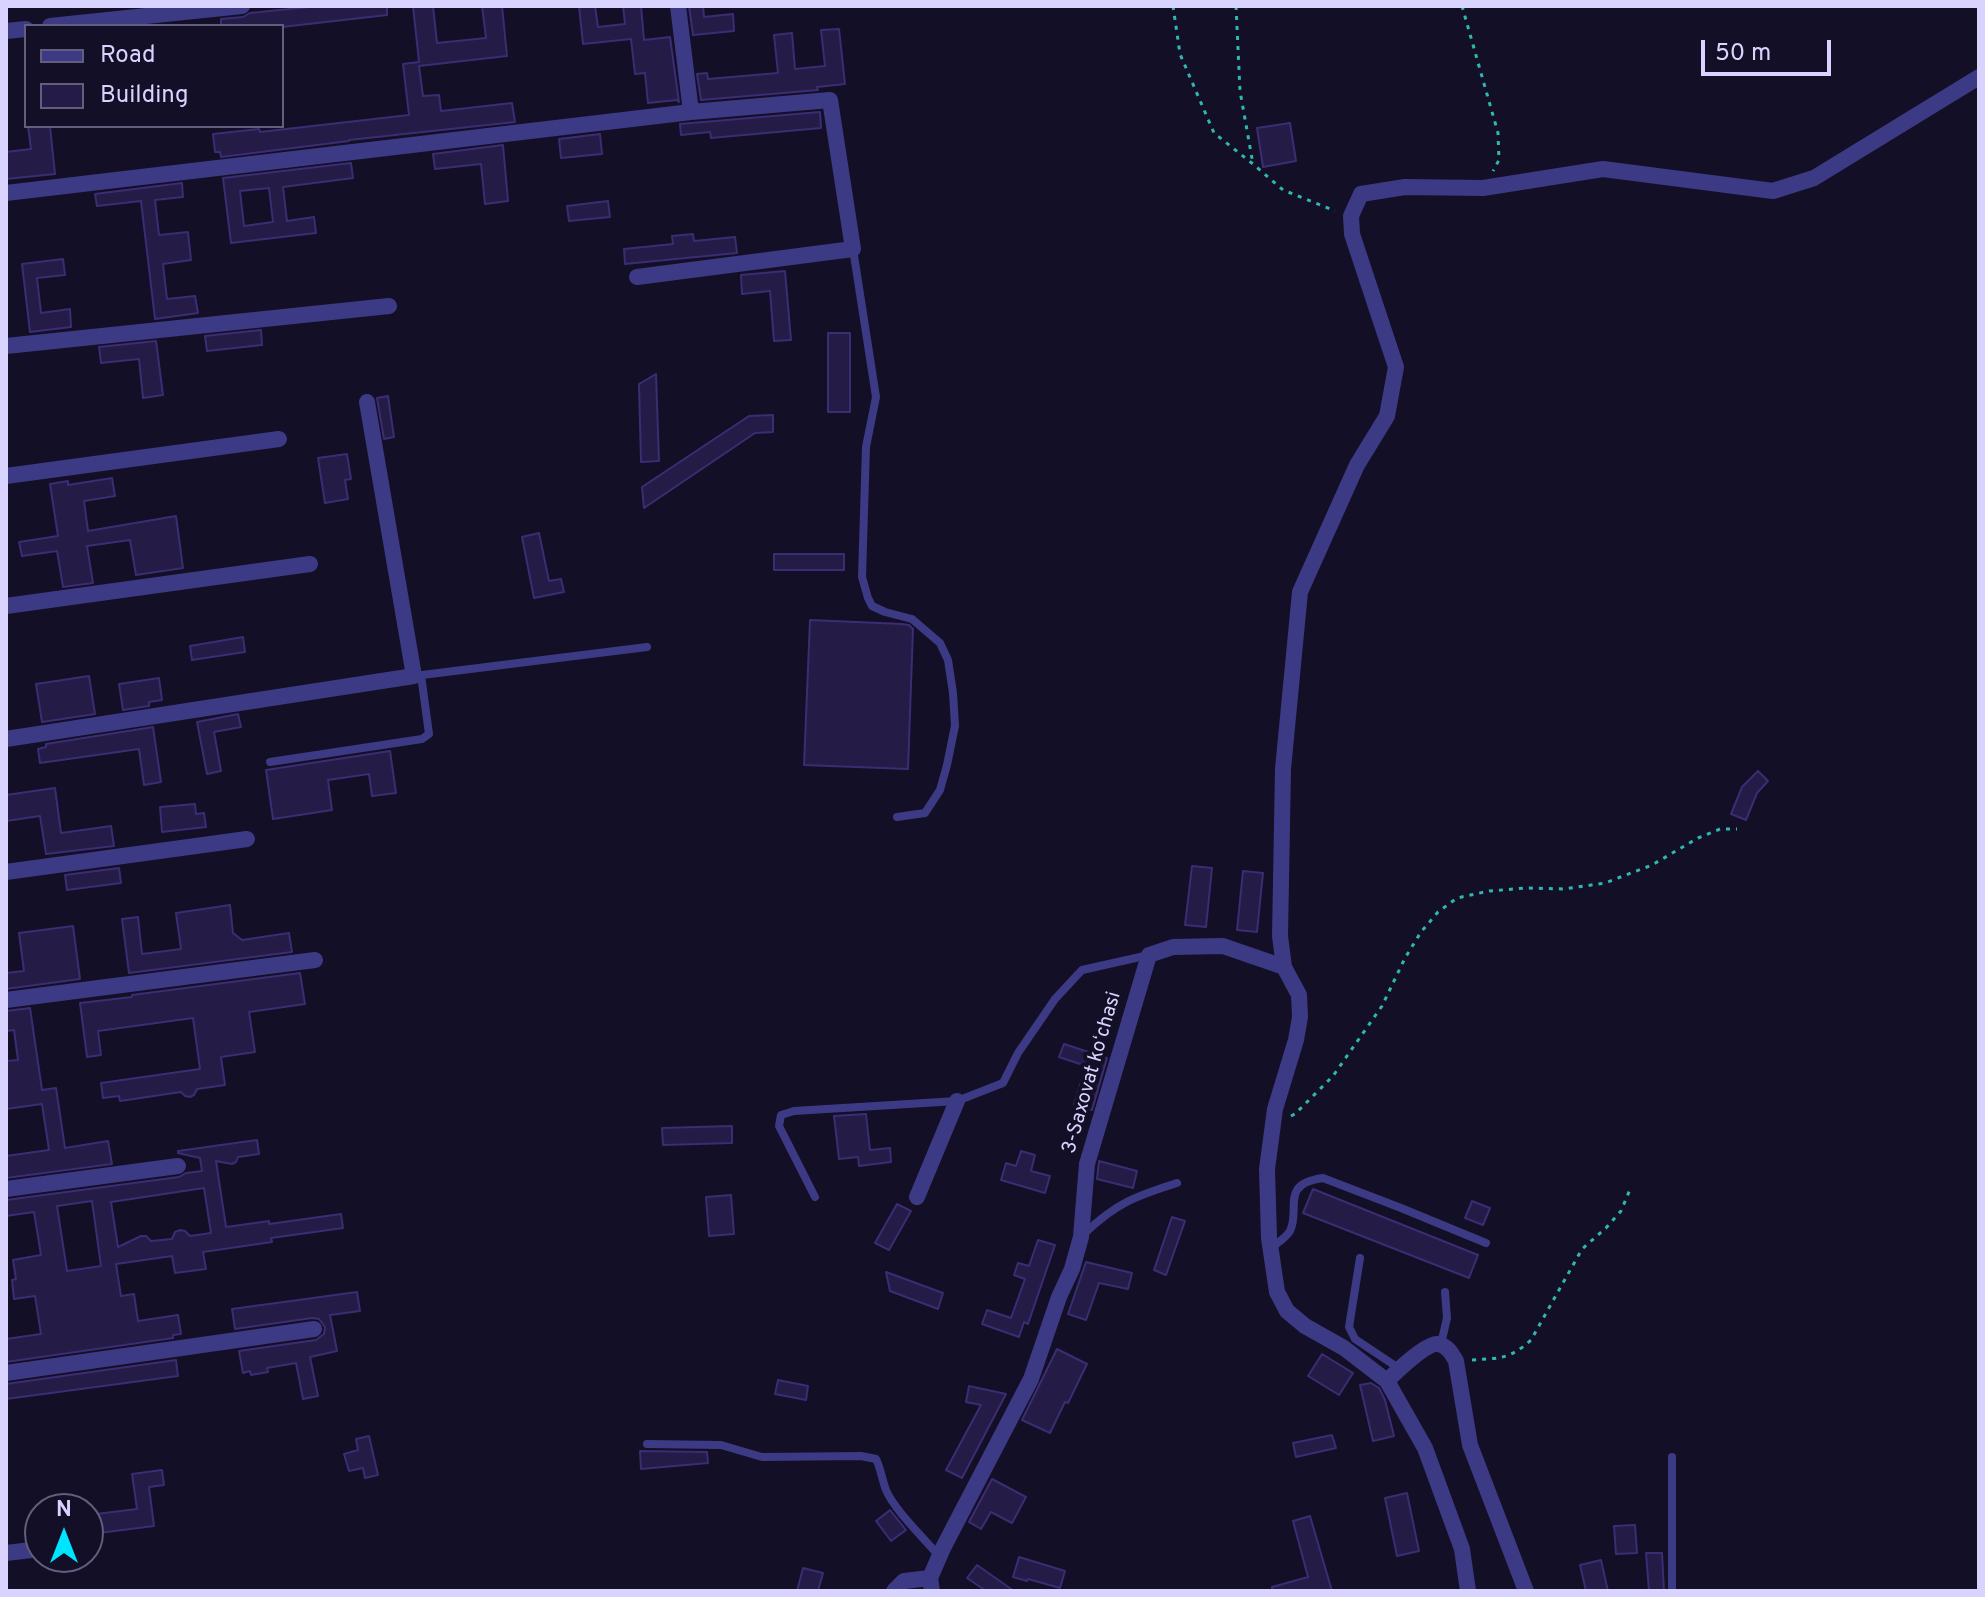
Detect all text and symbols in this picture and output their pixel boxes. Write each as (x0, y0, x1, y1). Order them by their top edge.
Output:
legend (24, 24, 284, 128)
scale bar (1705, 24, 1835, 74)
text: 50 m (1715, 39, 1771, 69)
text: Road (100, 41, 156, 71)
text: Building (100, 81, 189, 111)
street label: 3-Saxovat koʻchasi (1058, 989, 1128, 1157)
north arrow (24, 1493, 104, 1573)
text: N (56, 1497, 72, 1524)

